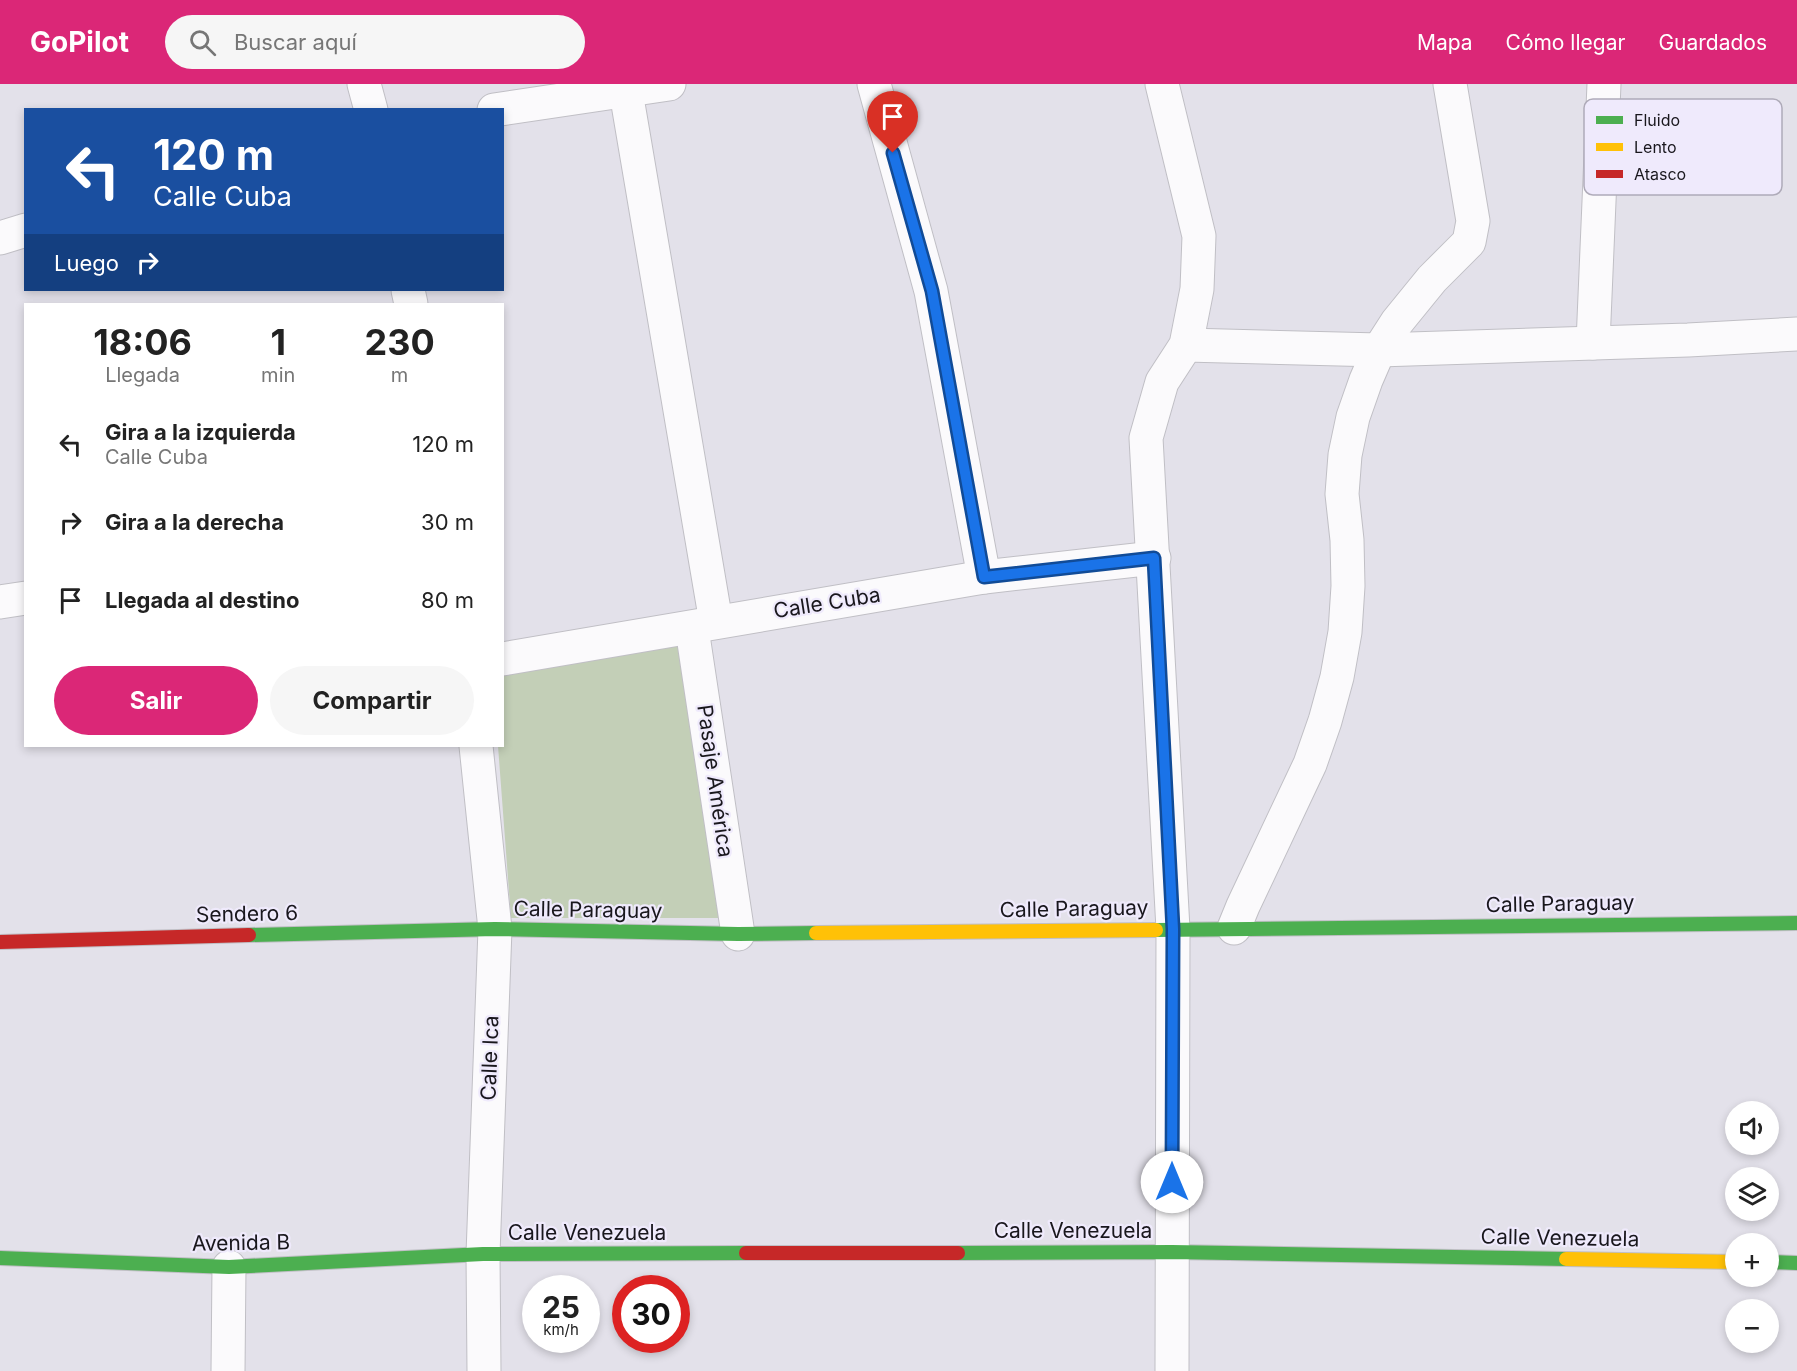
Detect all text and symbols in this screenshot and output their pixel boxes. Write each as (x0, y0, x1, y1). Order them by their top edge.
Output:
search box (165, 15, 585, 69)
text: GoPilot (30, 25, 129, 59)
icon: search (186, 26, 219, 59)
text: Buscar aquí (234, 29, 357, 55)
text: Mapa (1417, 30, 1473, 55)
text: Cómo llegar (1506, 30, 1625, 55)
text: Guardados (1658, 30, 1767, 55)
pin (867, 91, 918, 153)
legend (1584, 99, 1782, 195)
icon: arrive (876, 100, 909, 133)
text: Fluido (1634, 110, 1680, 130)
text: 120 m (153, 129, 274, 180)
icon: left (54, 132, 132, 210)
text: Lento (1634, 137, 1677, 157)
text: Atasco (1634, 164, 1686, 184)
text: Calle Cuba (153, 180, 292, 213)
icon: right (131, 246, 164, 279)
text: Luego (54, 250, 119, 276)
text: 18:06 (93, 320, 192, 364)
text: 1 (270, 320, 286, 364)
text: 230 (365, 320, 435, 364)
text: Llegada (105, 363, 180, 387)
text: min (261, 363, 295, 387)
text: m (391, 363, 408, 387)
text: Gira a la izquierda (105, 419, 296, 445)
icon: left (54, 428, 87, 461)
text: 120 m (412, 431, 474, 457)
text: Calle Cuba (105, 445, 208, 469)
icon: right (54, 506, 87, 539)
text: Gira a la derecha (105, 509, 284, 535)
text: 30 m (421, 509, 474, 535)
street label: Calle Cuba (772, 582, 882, 623)
icon: arrive (54, 584, 87, 617)
text: Llegada al destino (105, 587, 299, 613)
text: 80 m (421, 587, 474, 613)
button: Salir (54, 666, 258, 735)
button: Compartir (270, 666, 474, 735)
street label: Pasaje América (692, 703, 739, 859)
street label: Calle Paraguay (1485, 890, 1635, 917)
street label: Calle Paraguay (999, 895, 1149, 922)
street label: Calle Paraguay (513, 896, 663, 923)
street label: Sendero 6 (196, 900, 298, 927)
street label: Calle Ica (476, 1015, 503, 1101)
map controls (1725, 1101, 1779, 1353)
button: sound (1725, 1101, 1779, 1155)
position arrow (1140, 1150, 1204, 1214)
button: layers (1725, 1167, 1779, 1221)
street label: Calle Venezuela (994, 1218, 1152, 1243)
street label: Calle Venezuela (508, 1220, 666, 1245)
street label: Calle Venezuela (1480, 1224, 1640, 1251)
street label: Avenida B (192, 1229, 290, 1256)
button: + (1725, 1233, 1779, 1287)
speed limit sign: 30 (612, 1275, 690, 1353)
text: 25 (542, 1289, 580, 1325)
button: − (1725, 1299, 1779, 1353)
text: km/h (543, 1320, 579, 1339)

